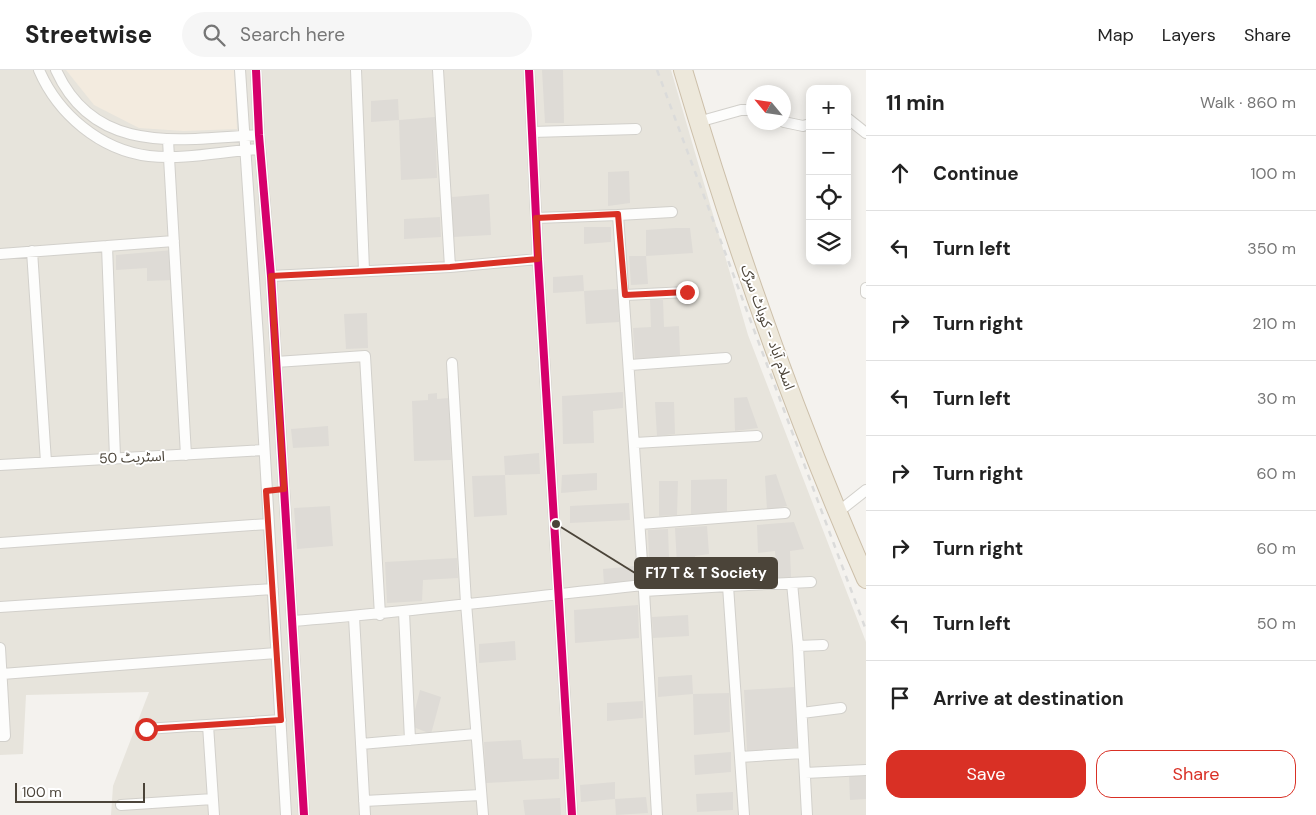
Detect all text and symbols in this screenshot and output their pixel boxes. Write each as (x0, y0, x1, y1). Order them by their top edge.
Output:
search box (182, 12, 532, 57)
text: Streetwise (25, 19, 152, 50)
icon: search (200, 21, 228, 49)
text: Search here (240, 22, 345, 47)
text: Map (1098, 23, 1134, 47)
text: Layers (1162, 23, 1216, 47)
text: Share (1244, 23, 1291, 47)
north arrow (746, 85, 791, 130)
map controls (806, 85, 851, 265)
button: + (806, 85, 851, 130)
text: 11 min (886, 89, 945, 117)
text: Walk · 860 m (1200, 92, 1296, 113)
button: − (806, 130, 851, 175)
icon: ahead (886, 159, 914, 187)
text: Continue (933, 161, 1019, 186)
text: 100 m (1251, 163, 1296, 184)
button: locate (806, 175, 851, 220)
button: layers (806, 220, 851, 265)
icon: left (886, 234, 914, 262)
text: Turn left (933, 236, 1011, 261)
text: 350 m (1247, 238, 1296, 259)
street label: اسلام آباد - کوہاٹ سڑک (735, 262, 799, 393)
route end (676, 281, 699, 304)
icon: right (886, 309, 914, 337)
text: Turn right (933, 311, 1023, 336)
text: 210 m (1252, 313, 1296, 334)
icon: left (886, 384, 914, 412)
text: Turn left (933, 386, 1011, 411)
text: 30 m (1257, 388, 1296, 409)
street label: اسٹریٹ 50 (99, 447, 165, 467)
icon: right (886, 459, 914, 487)
text: Turn right (933, 461, 1023, 486)
text: 60 m (1256, 463, 1296, 484)
icon: right (886, 534, 914, 562)
text: Turn right (933, 536, 1023, 561)
text: 60 m (1256, 538, 1296, 559)
callout: F17 T & T Society (635, 558, 777, 588)
text: F17 T & T Society (645, 563, 767, 583)
icon: left (886, 609, 914, 637)
text: Turn left (933, 611, 1011, 636)
text: 50 m (1257, 613, 1296, 634)
icon: arrive (886, 684, 914, 712)
text: Arrive at destination (933, 686, 1124, 711)
route start (135, 718, 158, 741)
button: Save (886, 750, 1086, 798)
button: Share (1096, 750, 1296, 798)
scale bar (15, 780, 145, 803)
text: 100 m (22, 783, 62, 801)

